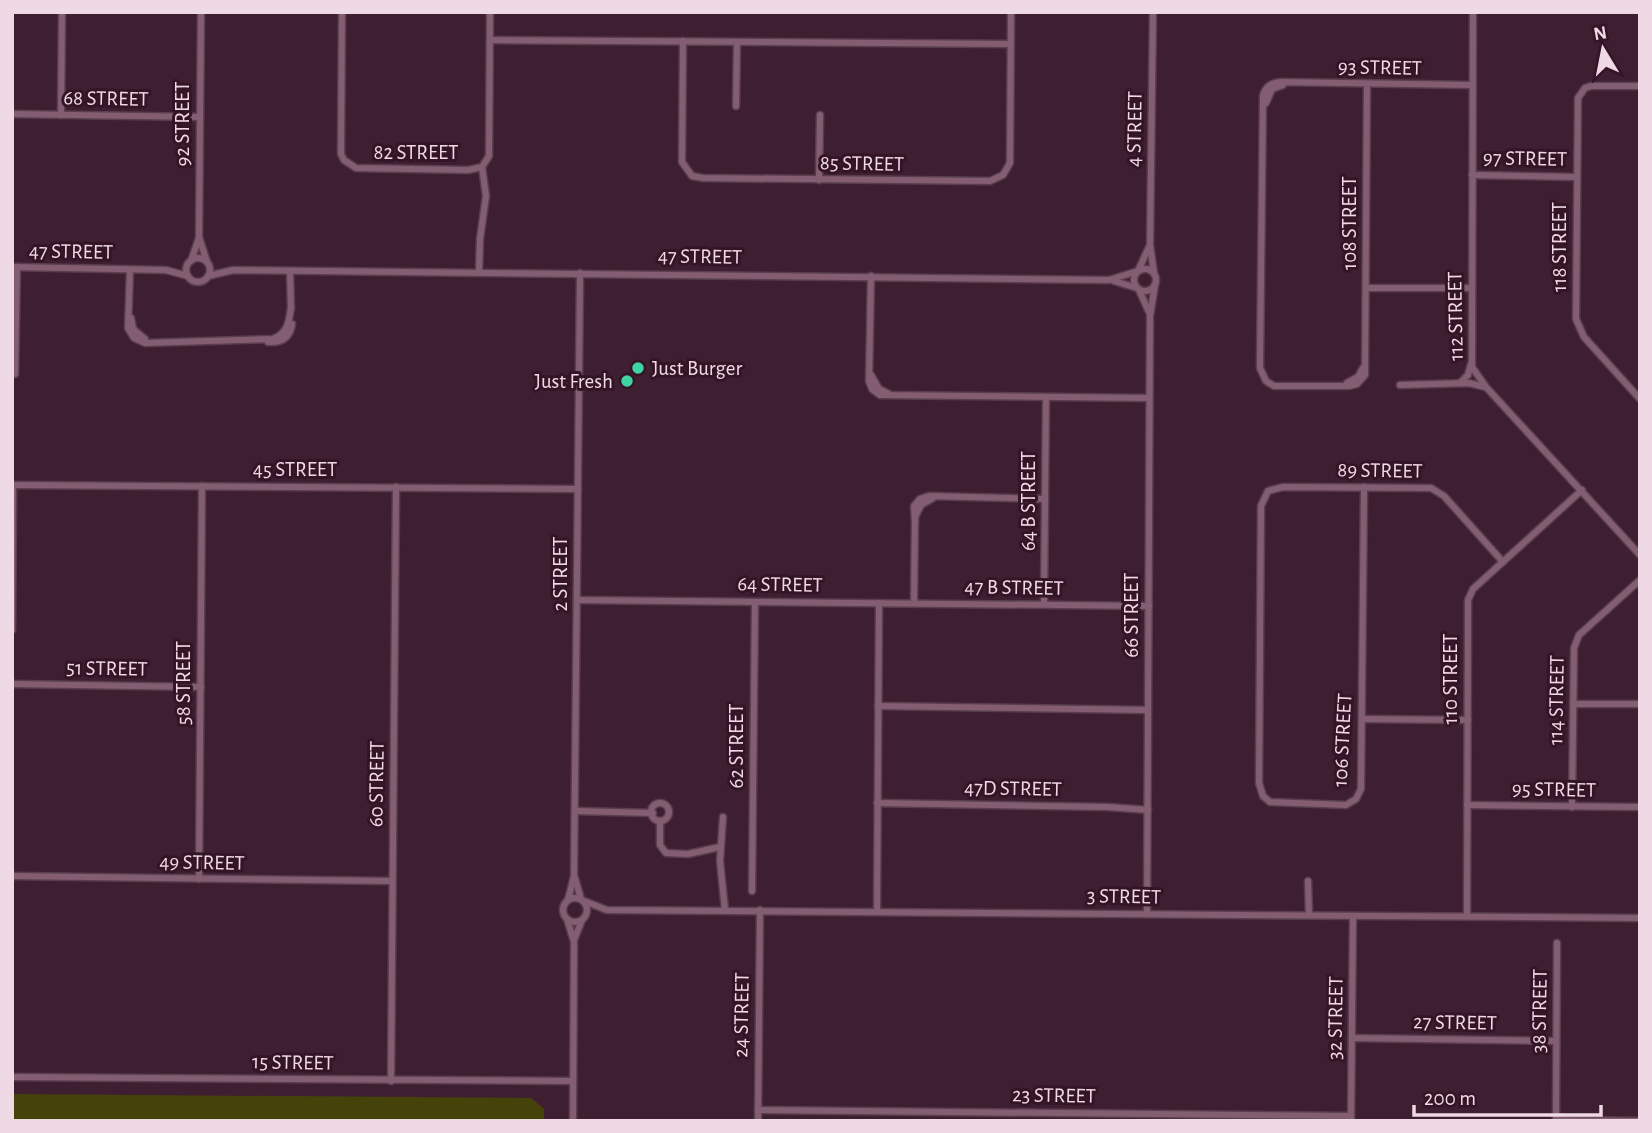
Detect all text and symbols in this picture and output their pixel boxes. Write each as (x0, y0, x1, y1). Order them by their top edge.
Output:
north arrow (1568, 14, 1638, 84)
text: N (1592, 23, 1608, 44)
street label: 93 STREET (1338, 56, 1422, 79)
street label: 92 STREET (172, 82, 193, 166)
street label: 68 STREET (63, 87, 149, 110)
street label: 4 STREET (1123, 91, 1146, 167)
street label: 82 STREET (373, 142, 459, 163)
street label: 97 STREET (1483, 147, 1567, 170)
street label: 85 STREET (820, 152, 904, 175)
street label: 108 STREET (1339, 176, 1360, 270)
street label: 118 STREET (1549, 202, 1570, 292)
street label: 47 STREET (29, 240, 113, 263)
street label: 47 STREET (658, 245, 742, 268)
street label: 112 STREET (1444, 271, 1467, 361)
place label: Just Burger (652, 358, 742, 379)
marker: Just Burger (630, 360, 646, 376)
place label: Just Fresh (535, 371, 613, 392)
marker: Just Fresh (619, 373, 635, 389)
street label: 64 B STREET (1018, 451, 1039, 551)
street label: 45 STREET (253, 459, 337, 480)
street label: 89 STREET (1337, 459, 1423, 482)
street label: 2 STREET (550, 536, 571, 612)
street label: 66 STREET (1121, 572, 1142, 658)
street label: 64 STREET (737, 573, 823, 596)
street label: 47 B STREET (964, 576, 1064, 599)
street label: 110 STREET (1440, 633, 1461, 725)
street label: 58 STREET (173, 641, 194, 725)
street label: 114 STREET (1545, 655, 1568, 745)
street label: 51 STREET (66, 657, 148, 680)
street label: 106 STREET (1330, 693, 1355, 787)
street label: 62 STREET (726, 704, 747, 788)
street label: 60 STREET (365, 741, 388, 827)
street label: 47D STREET (964, 777, 1062, 800)
street label: 95 STREET (1512, 778, 1596, 801)
street label: 49 STREET (159, 851, 245, 874)
street label: 3 STREET (1087, 885, 1161, 908)
street label: 38 STREET (1528, 969, 1551, 1053)
street label: 24 STREET (730, 972, 753, 1058)
street label: 32 STREET (1324, 976, 1347, 1060)
street label: 27 STREET (1413, 1011, 1497, 1034)
street label: 15 STREET (252, 1051, 334, 1074)
scale bar (1414, 1074, 1601, 1118)
street label: 23 STREET (1012, 1084, 1096, 1107)
text: 200 m (1424, 1088, 1476, 1109)

